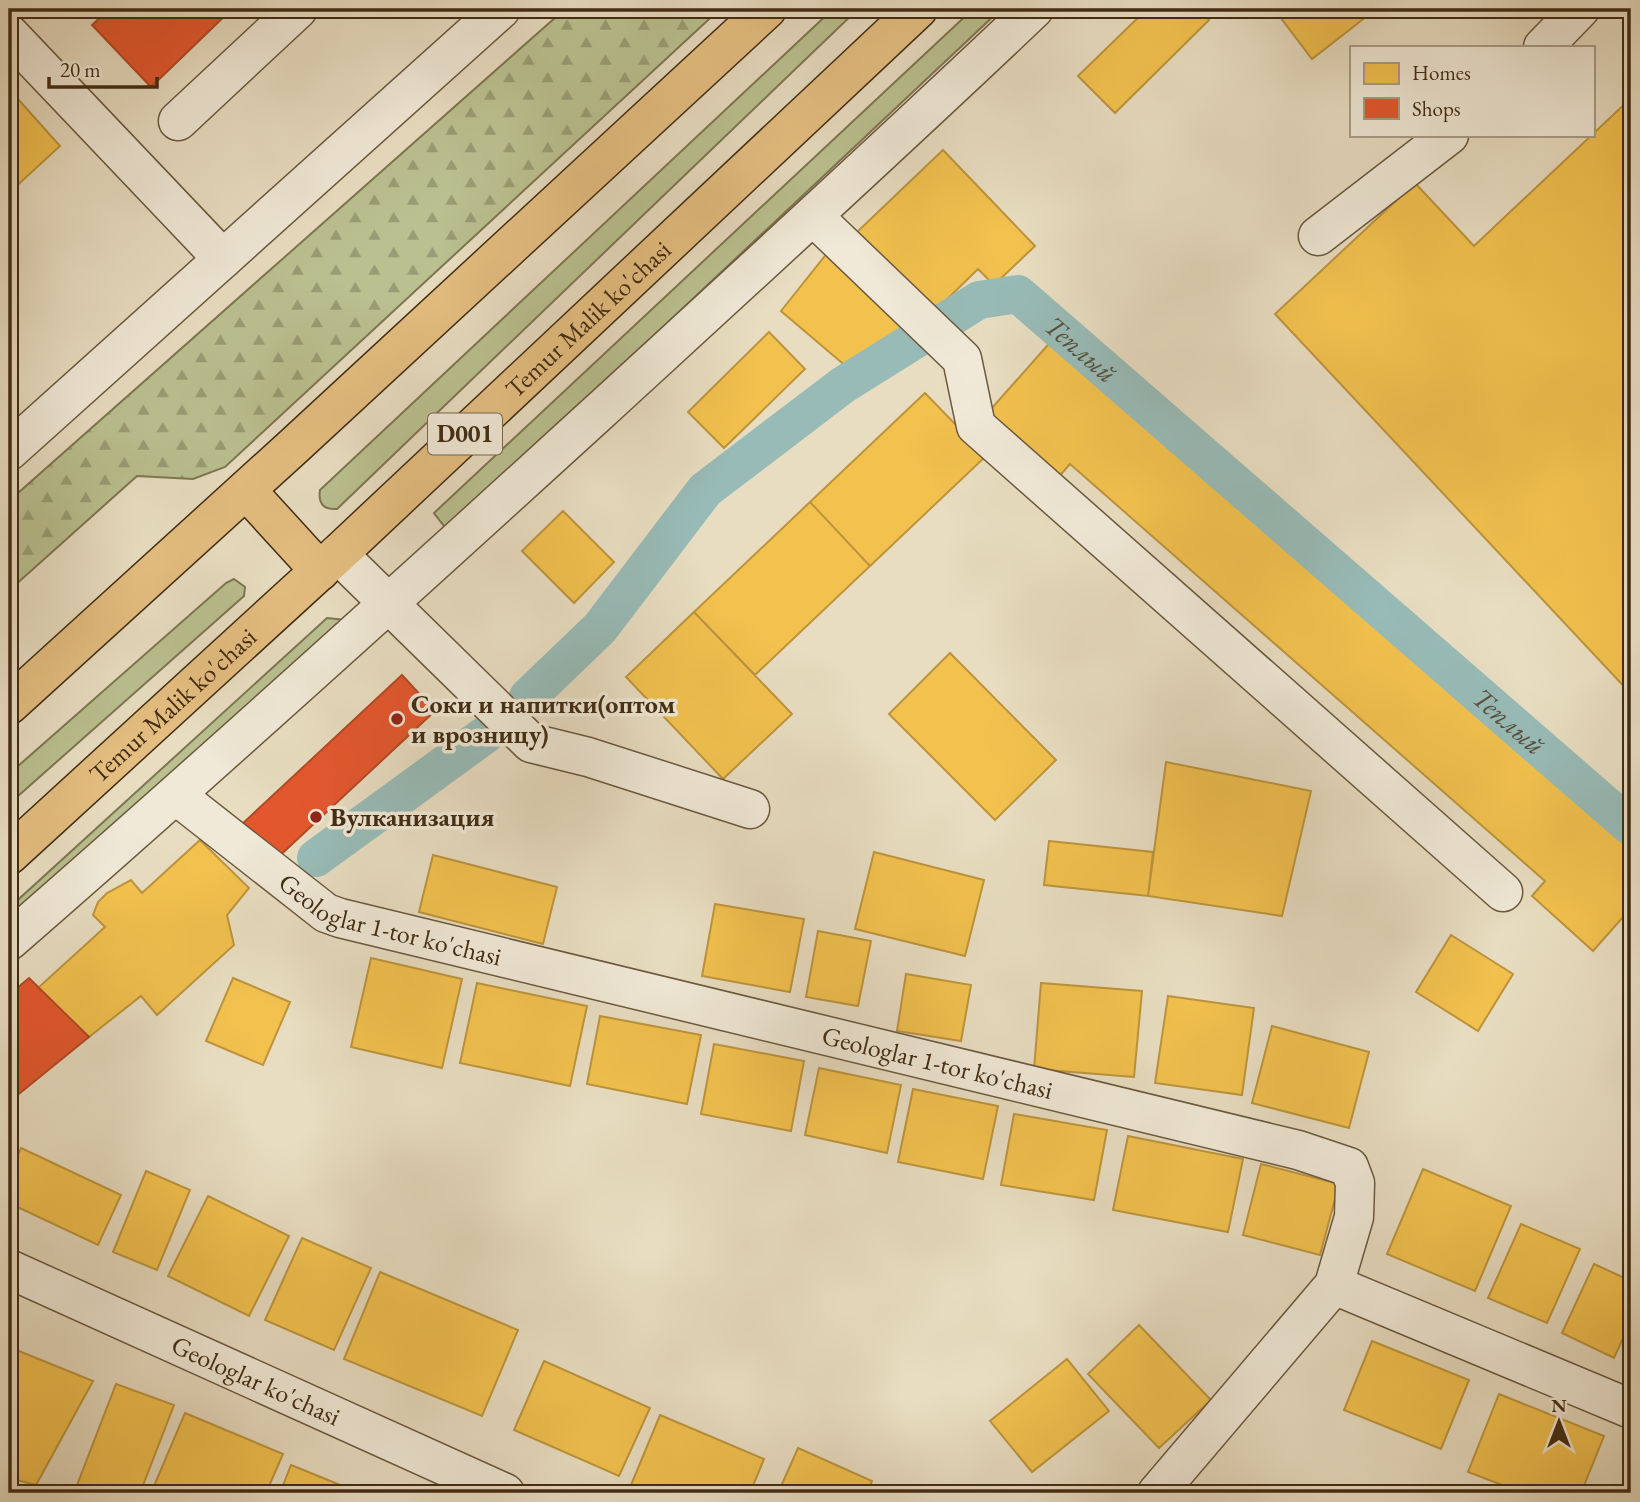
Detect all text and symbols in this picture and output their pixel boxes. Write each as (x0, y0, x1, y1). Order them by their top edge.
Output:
scale bar (49, 46, 158, 90)
legend (1350, 46, 1594, 136)
text: 20 m (60, 56, 101, 83)
text: Homes (1412, 59, 1471, 86)
text: Shops (1412, 95, 1461, 122)
street label: Temur Malik ko'chasi (498, 233, 678, 405)
water label: Теплый (1037, 307, 1125, 390)
road number: D001 (428, 414, 502, 454)
street label: Temur Malik ko'chasi (82, 620, 264, 790)
water label: Теплый (1465, 679, 1553, 762)
place label: Соки и напитки(оптом и врозницу) (411, 687, 676, 751)
marker: Соки и напитки(оптом и врозницу) (389, 711, 405, 727)
place label: Вулканизация (330, 800, 494, 834)
marker: Вулканизация (308, 809, 324, 825)
street label: Geologlar 1-tor ko'chasi (272, 865, 505, 974)
street label: Geologlar 1-tor ko'chasi (819, 1018, 1056, 1107)
street label: Geologlar ko'chasi (166, 1328, 346, 1433)
north arrow (1524, 1386, 1594, 1456)
text: N (1551, 1393, 1567, 1418)

